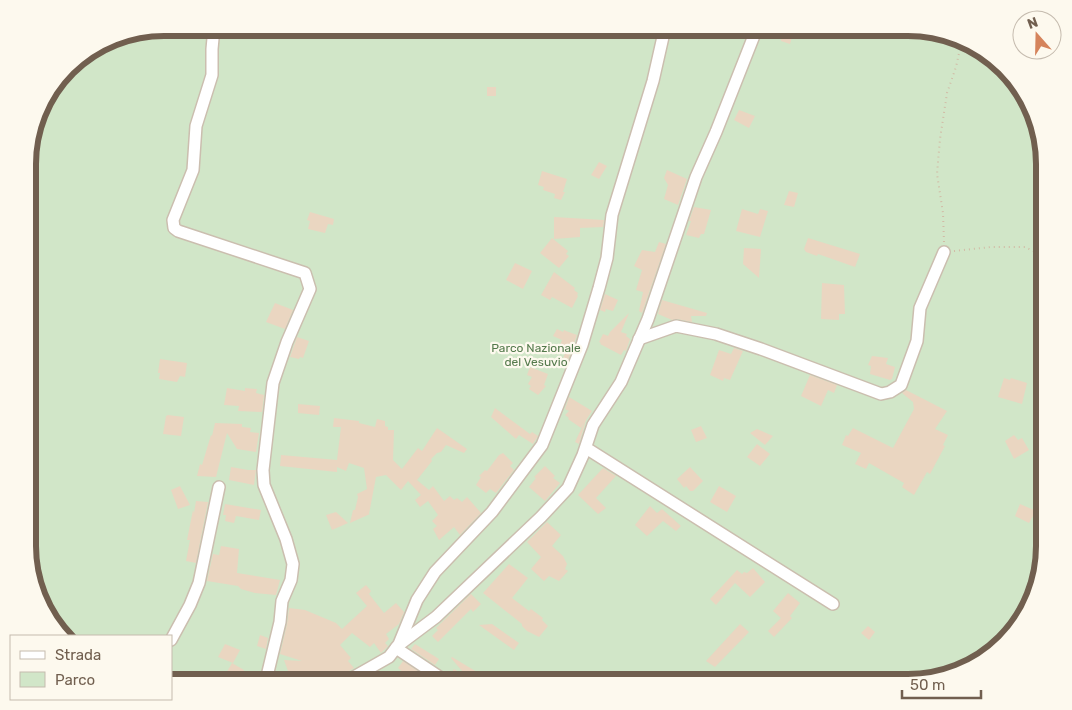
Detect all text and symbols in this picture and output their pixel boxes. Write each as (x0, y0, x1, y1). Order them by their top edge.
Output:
north arrow (1012, 10, 1062, 60)
text: N (1025, 14, 1040, 33)
park label: Parco Nazionale del Vesuvio (491, 341, 581, 369)
legend (10, 635, 172, 700)
text: Strada (55, 646, 101, 664)
scale bar (902, 668, 981, 700)
text: Parco (55, 671, 95, 689)
text: 50 m (910, 676, 945, 694)

